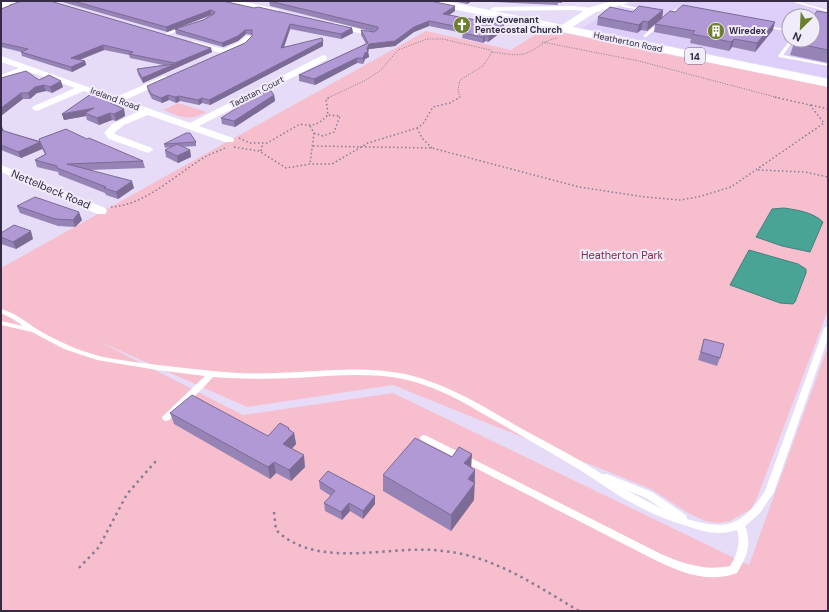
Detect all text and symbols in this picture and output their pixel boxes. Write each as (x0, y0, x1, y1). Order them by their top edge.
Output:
north arrow (781, 8, 821, 48)
place label: New Covenant Pentecostal Church (475, 14, 563, 36)
church icon: New Covenant Pentecostal Church (452, 15, 472, 35)
building icon: Wiredex (706, 21, 726, 41)
place label: Wiredex (729, 25, 766, 37)
street label: Heatherton Road (592, 29, 664, 55)
text: N (790, 29, 803, 45)
road number: 14 (685, 48, 705, 64)
street label: Tadstan Court (228, 73, 286, 111)
street label: Ireland Road (89, 85, 142, 114)
street label: Nettelbeck Road (9, 166, 93, 212)
park label: Heatherton Park (581, 248, 664, 262)

